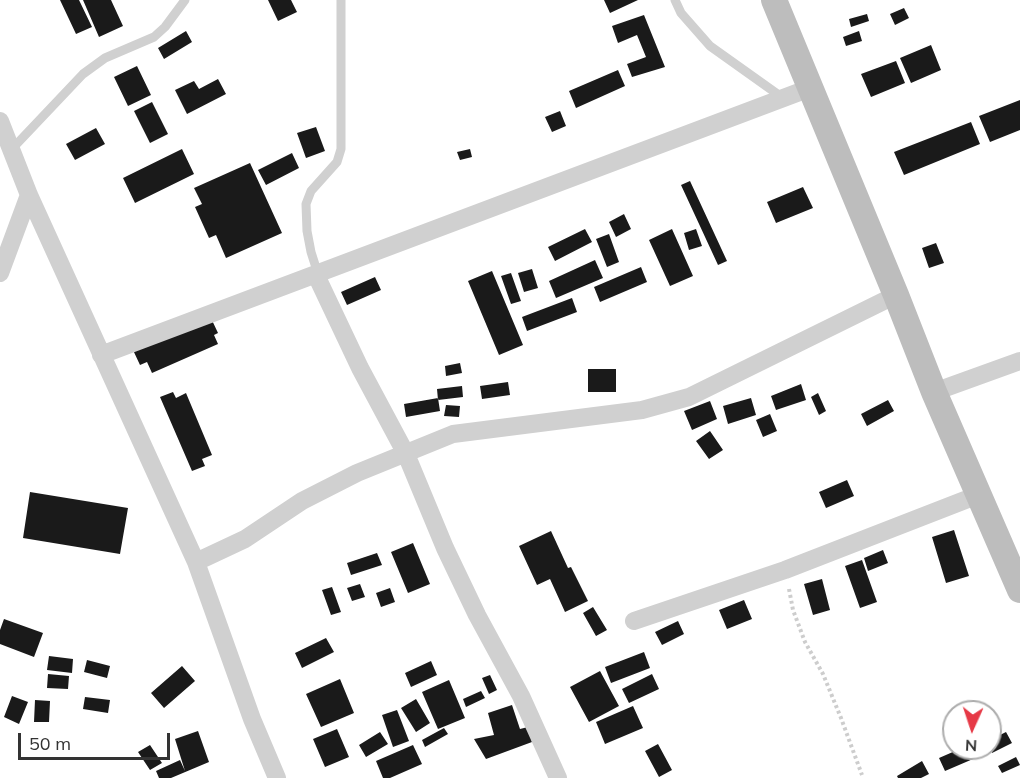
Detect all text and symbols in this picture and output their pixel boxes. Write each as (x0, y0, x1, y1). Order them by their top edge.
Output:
north arrow (942, 700, 1002, 760)
scale bar (21, 721, 172, 759)
text: 50 m (29, 732, 71, 755)
text: N (965, 736, 978, 756)

